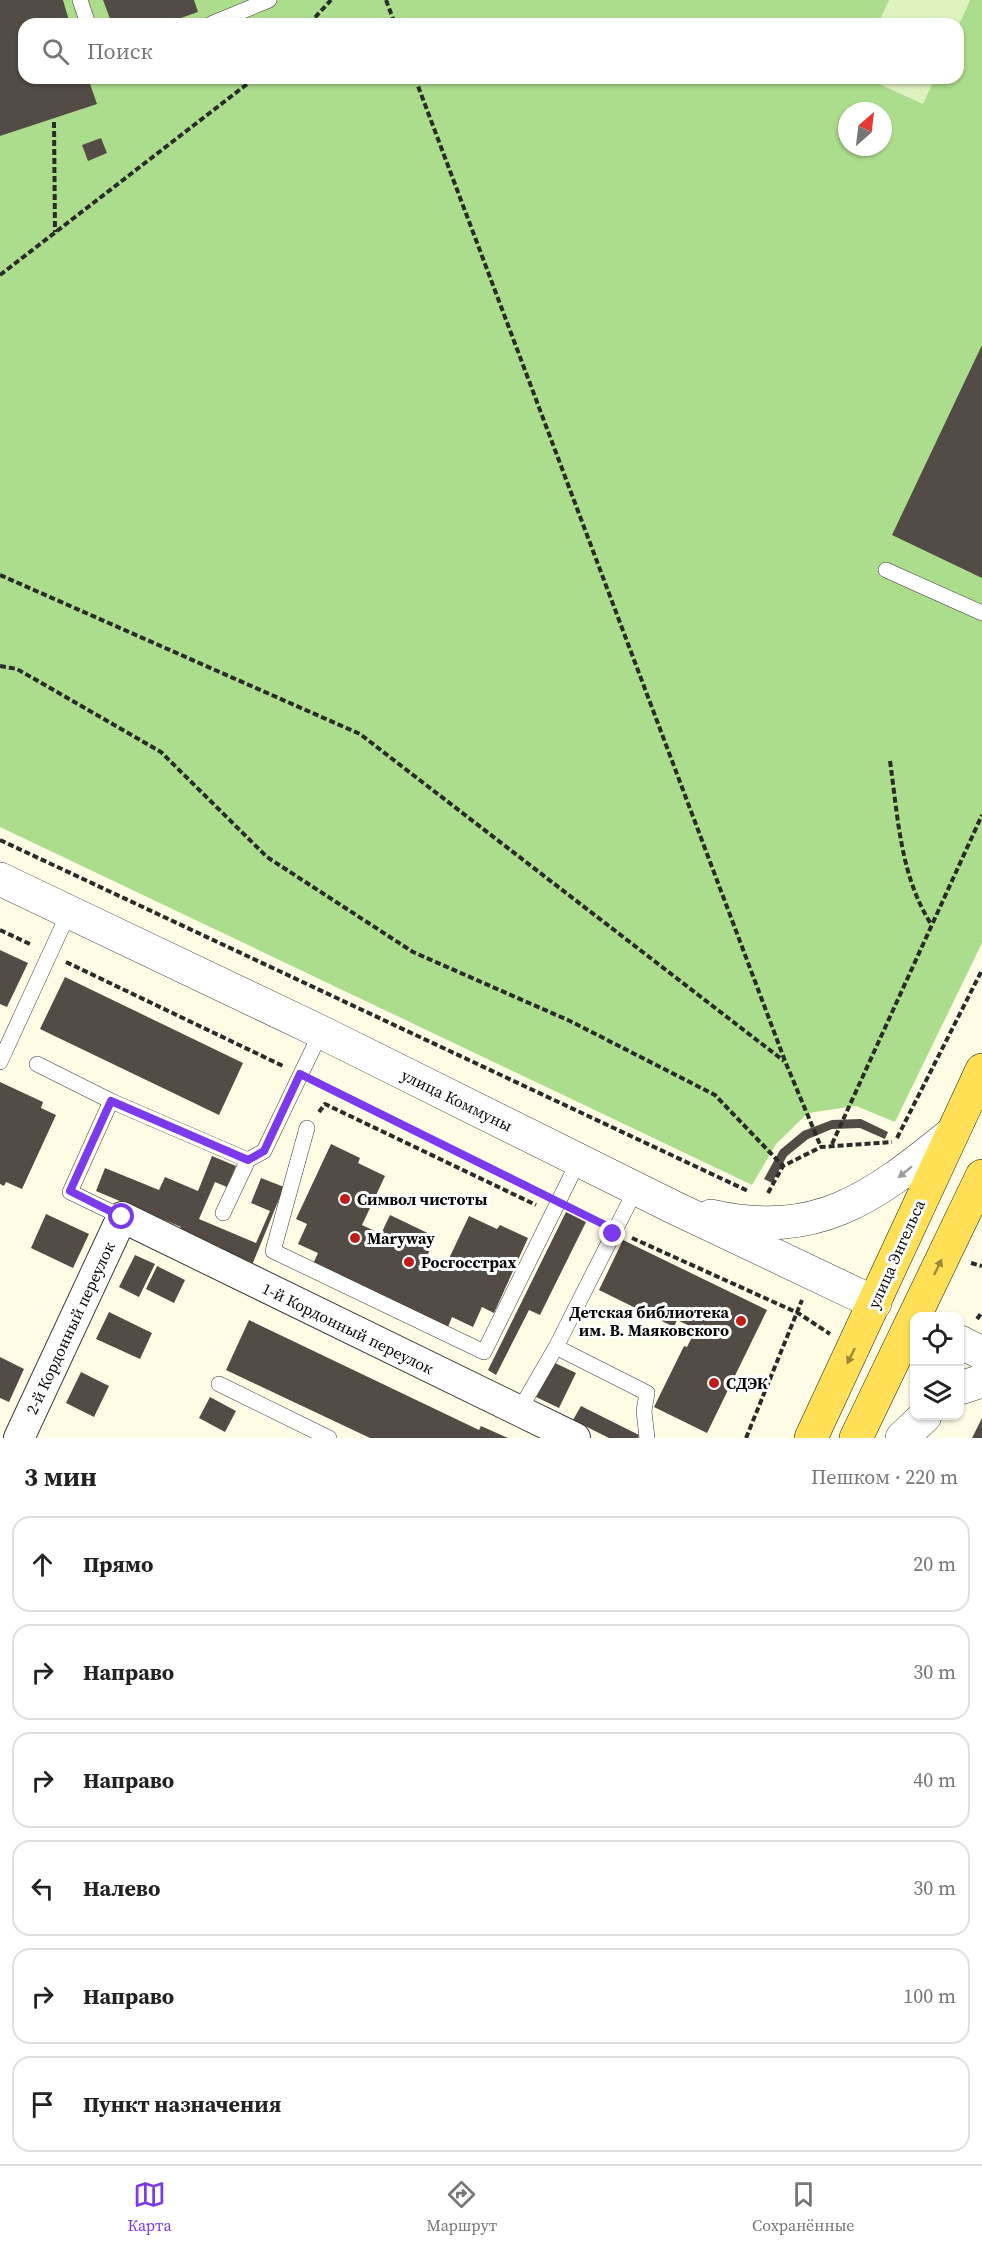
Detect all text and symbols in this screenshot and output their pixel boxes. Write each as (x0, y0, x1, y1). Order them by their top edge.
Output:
search box (18, 18, 964, 84)
icon: search (39, 35, 72, 68)
text: Поиск (87, 36, 153, 66)
north arrow (838, 102, 892, 156)
street label: улица Коммуны (398, 1064, 516, 1136)
one-way arrow (897, 1165, 913, 1178)
place label: Символ чистоты (357, 1188, 487, 1210)
marker: Символ чистоты (338, 1192, 352, 1206)
street label: улица Энгельса (862, 1195, 930, 1312)
route start (108, 1203, 134, 1229)
route end (599, 1220, 625, 1246)
place label: Maryway (367, 1227, 435, 1249)
marker: Maryway (348, 1231, 362, 1245)
street label: 2-й Кордонный переулок (20, 1238, 120, 1418)
place label: Росгосстрах (421, 1251, 517, 1273)
marker: Росгосстрах (402, 1255, 416, 1269)
one-way arrow (933, 1259, 943, 1276)
street label: 1-й Кордонный переулок (259, 1277, 437, 1379)
place label: Детская библиотека им. В. Маяковского (569, 1301, 729, 1341)
map controls (910, 1312, 964, 1420)
button: locate (910, 1312, 964, 1366)
marker: Детская библиотека им. В. Маяковского (734, 1314, 748, 1328)
one-way arrow (847, 1347, 856, 1364)
button: layers (910, 1366, 964, 1420)
place label: СДЭК (726, 1372, 769, 1394)
marker: СДЭК (707, 1376, 721, 1390)
text: 3 мин (24, 1459, 97, 1495)
text: Пешком · 220 m (811, 1463, 958, 1491)
icon: ahead (26, 1548, 59, 1581)
text: Прямо (83, 1549, 153, 1579)
text: 20 m (913, 1550, 956, 1578)
icon: right (26, 1656, 59, 1689)
text: Направо (83, 1657, 174, 1687)
text: 30 m (913, 1658, 956, 1686)
icon: right (26, 1764, 59, 1797)
text: Направо (83, 1765, 174, 1795)
text: 40 m (913, 1766, 956, 1794)
icon: left (26, 1872, 59, 1905)
text: Налево (83, 1873, 160, 1903)
text: 30 m (913, 1874, 956, 1902)
icon: right (26, 1980, 59, 2013)
text: Направо (83, 1981, 174, 2011)
text: 100 m (903, 1982, 956, 2010)
icon: arrive (26, 2088, 59, 2121)
text: Пункт назначения (83, 2089, 281, 2119)
tab: Карта (127, 2178, 172, 2236)
tab: Маршрут (427, 2178, 497, 2236)
tab: Сохранённые (752, 2178, 855, 2236)

